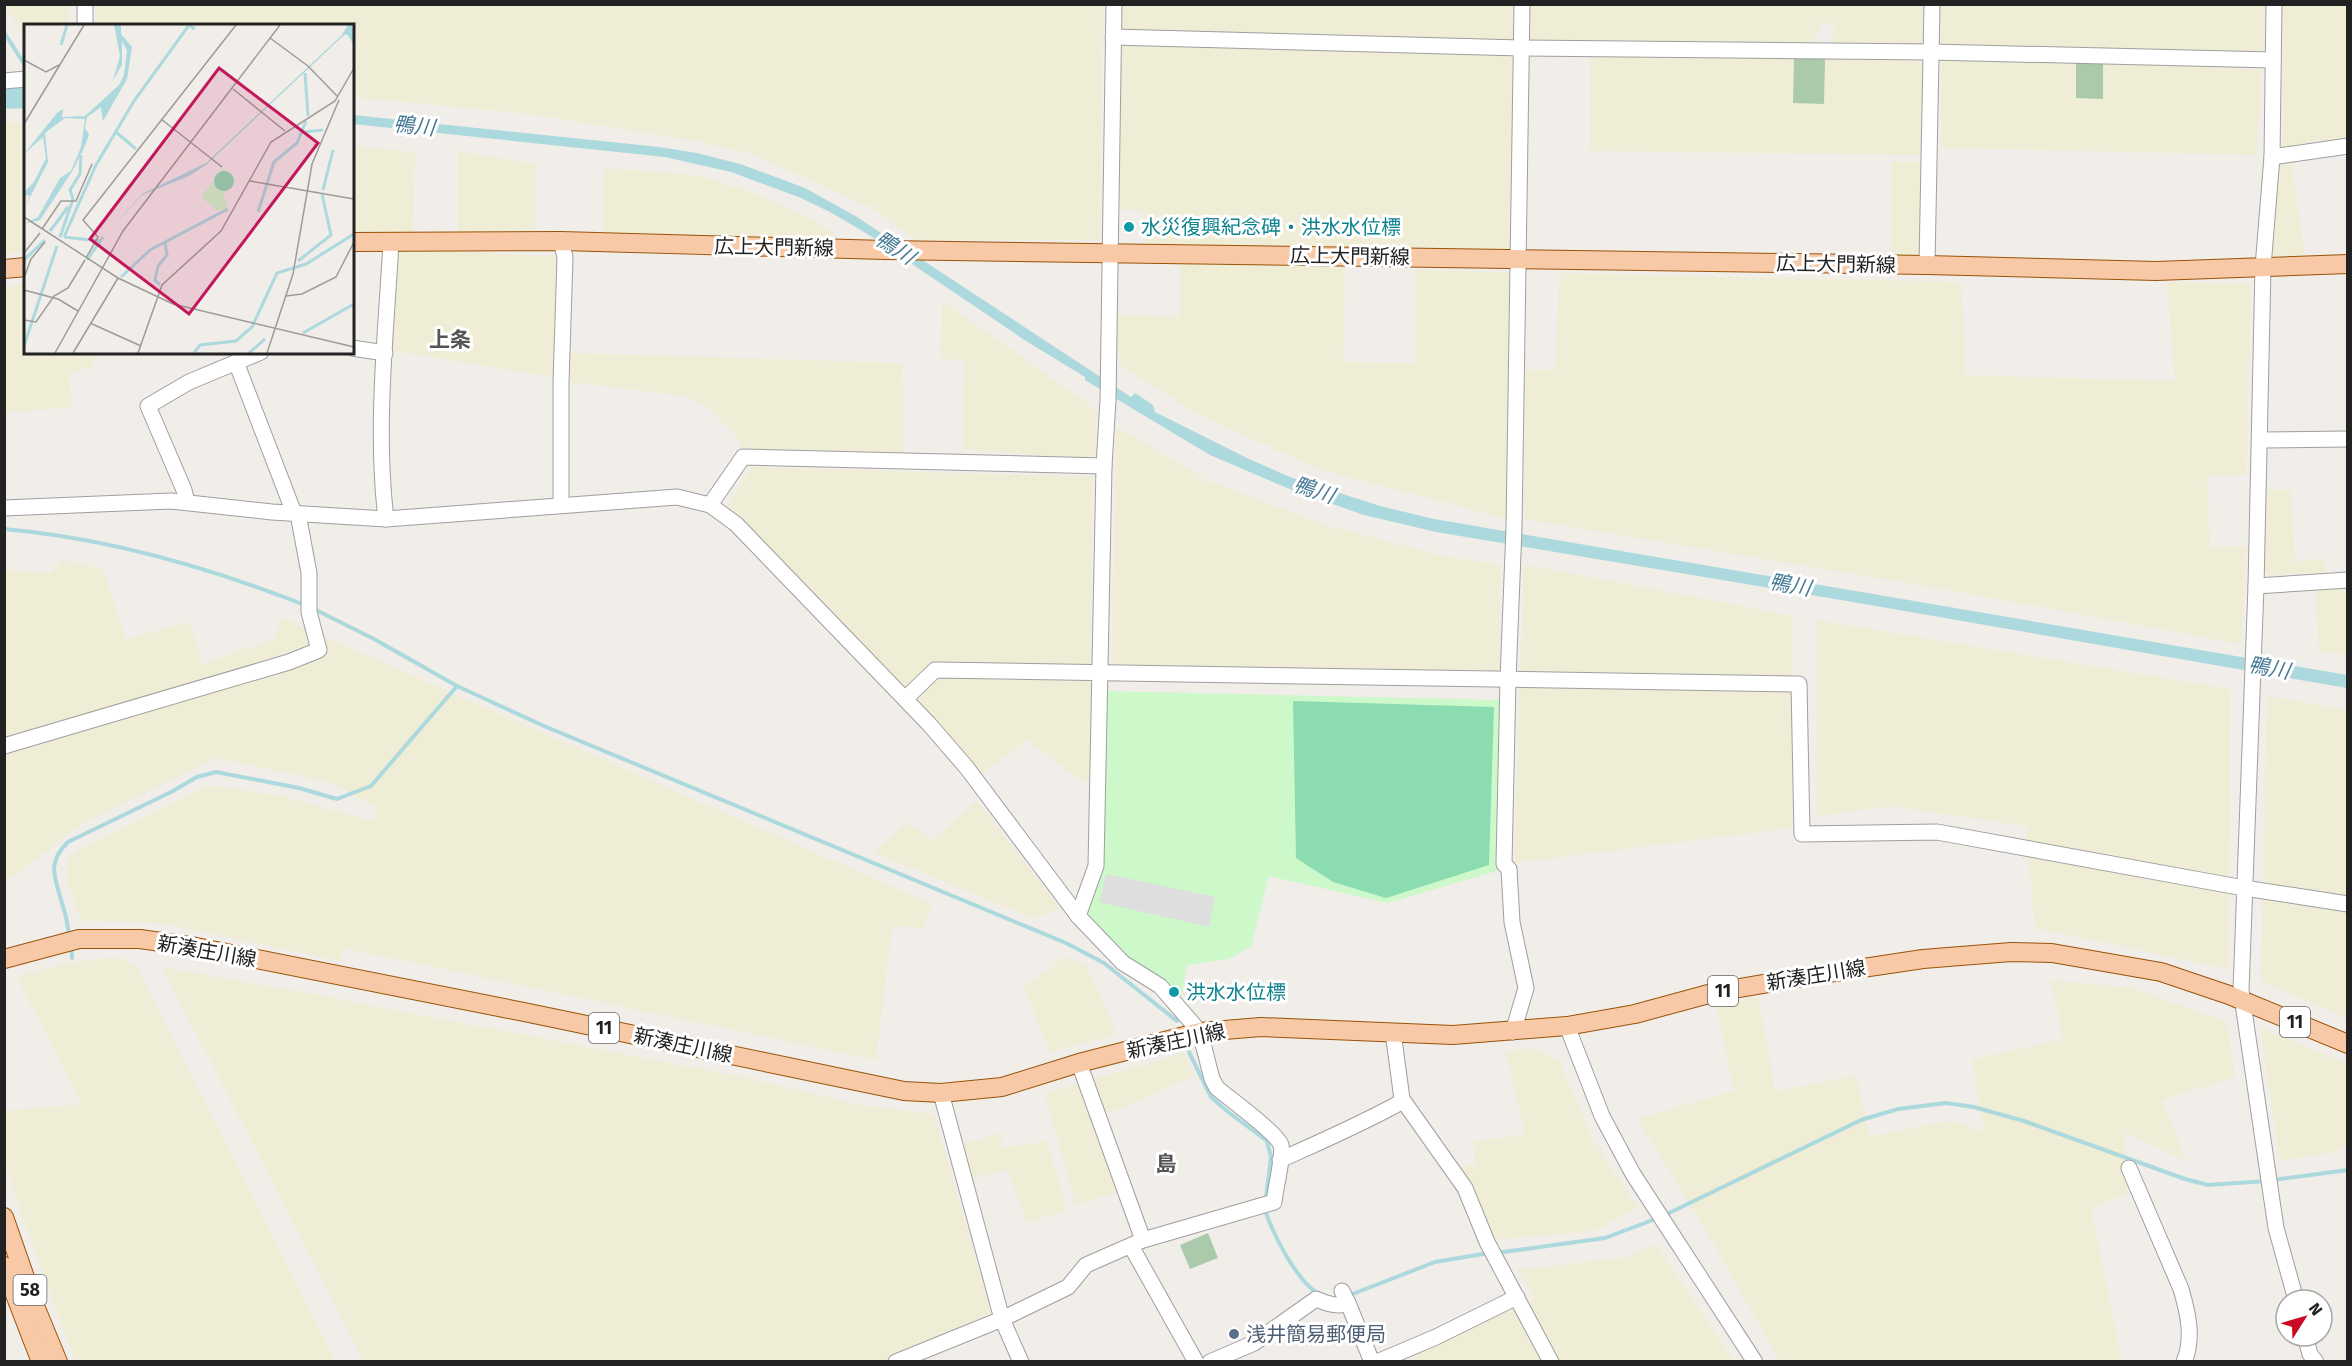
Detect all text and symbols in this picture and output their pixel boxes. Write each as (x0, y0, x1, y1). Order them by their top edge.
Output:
inset map (24, 24, 354, 354)
water label: 鴨川 (392, 111, 438, 141)
place label: 水災復興紀念碑・洪水水位標 (1141, 215, 1401, 239)
marker: 水災復興紀念碑・洪水水位標 (1122, 220, 1136, 234)
water label: 鴨川 (870, 226, 921, 271)
street label: 広上大門新線 (714, 234, 834, 260)
street label: 広上大門新線 (1290, 243, 1410, 269)
street label: 広上大門新線 (1776, 251, 1896, 277)
district label: 上条 (429, 327, 471, 353)
water label: 鴨川 (1290, 471, 1340, 509)
water label: 鴨川 (1767, 569, 1815, 602)
water label: 鴨川 (2246, 652, 2294, 685)
street label: 新湊庄川線 (156, 930, 258, 972)
street label: 新湊庄川線 (1765, 955, 1867, 995)
road number: 11 (1708, 976, 1738, 1006)
place label: 洪水水位標 (1186, 980, 1286, 1004)
marker: 洪水水位標 (1167, 985, 1181, 999)
road number: 11 (2280, 1007, 2310, 1037)
road number: 11 (589, 1013, 619, 1043)
street label: 新湊庄川線 (1125, 1019, 1227, 1063)
street label: 新湊庄川線 (632, 1023, 734, 1067)
district label: 島 (1156, 1151, 1177, 1177)
road number: 58 (14, 1275, 46, 1305)
north arrow (2274, 1288, 2334, 1348)
text: N (2305, 1299, 2326, 1319)
place label: 浅井簡易郵便局 (1246, 1322, 1386, 1346)
marker: 浅井簡易郵便局 (1227, 1327, 1241, 1341)

